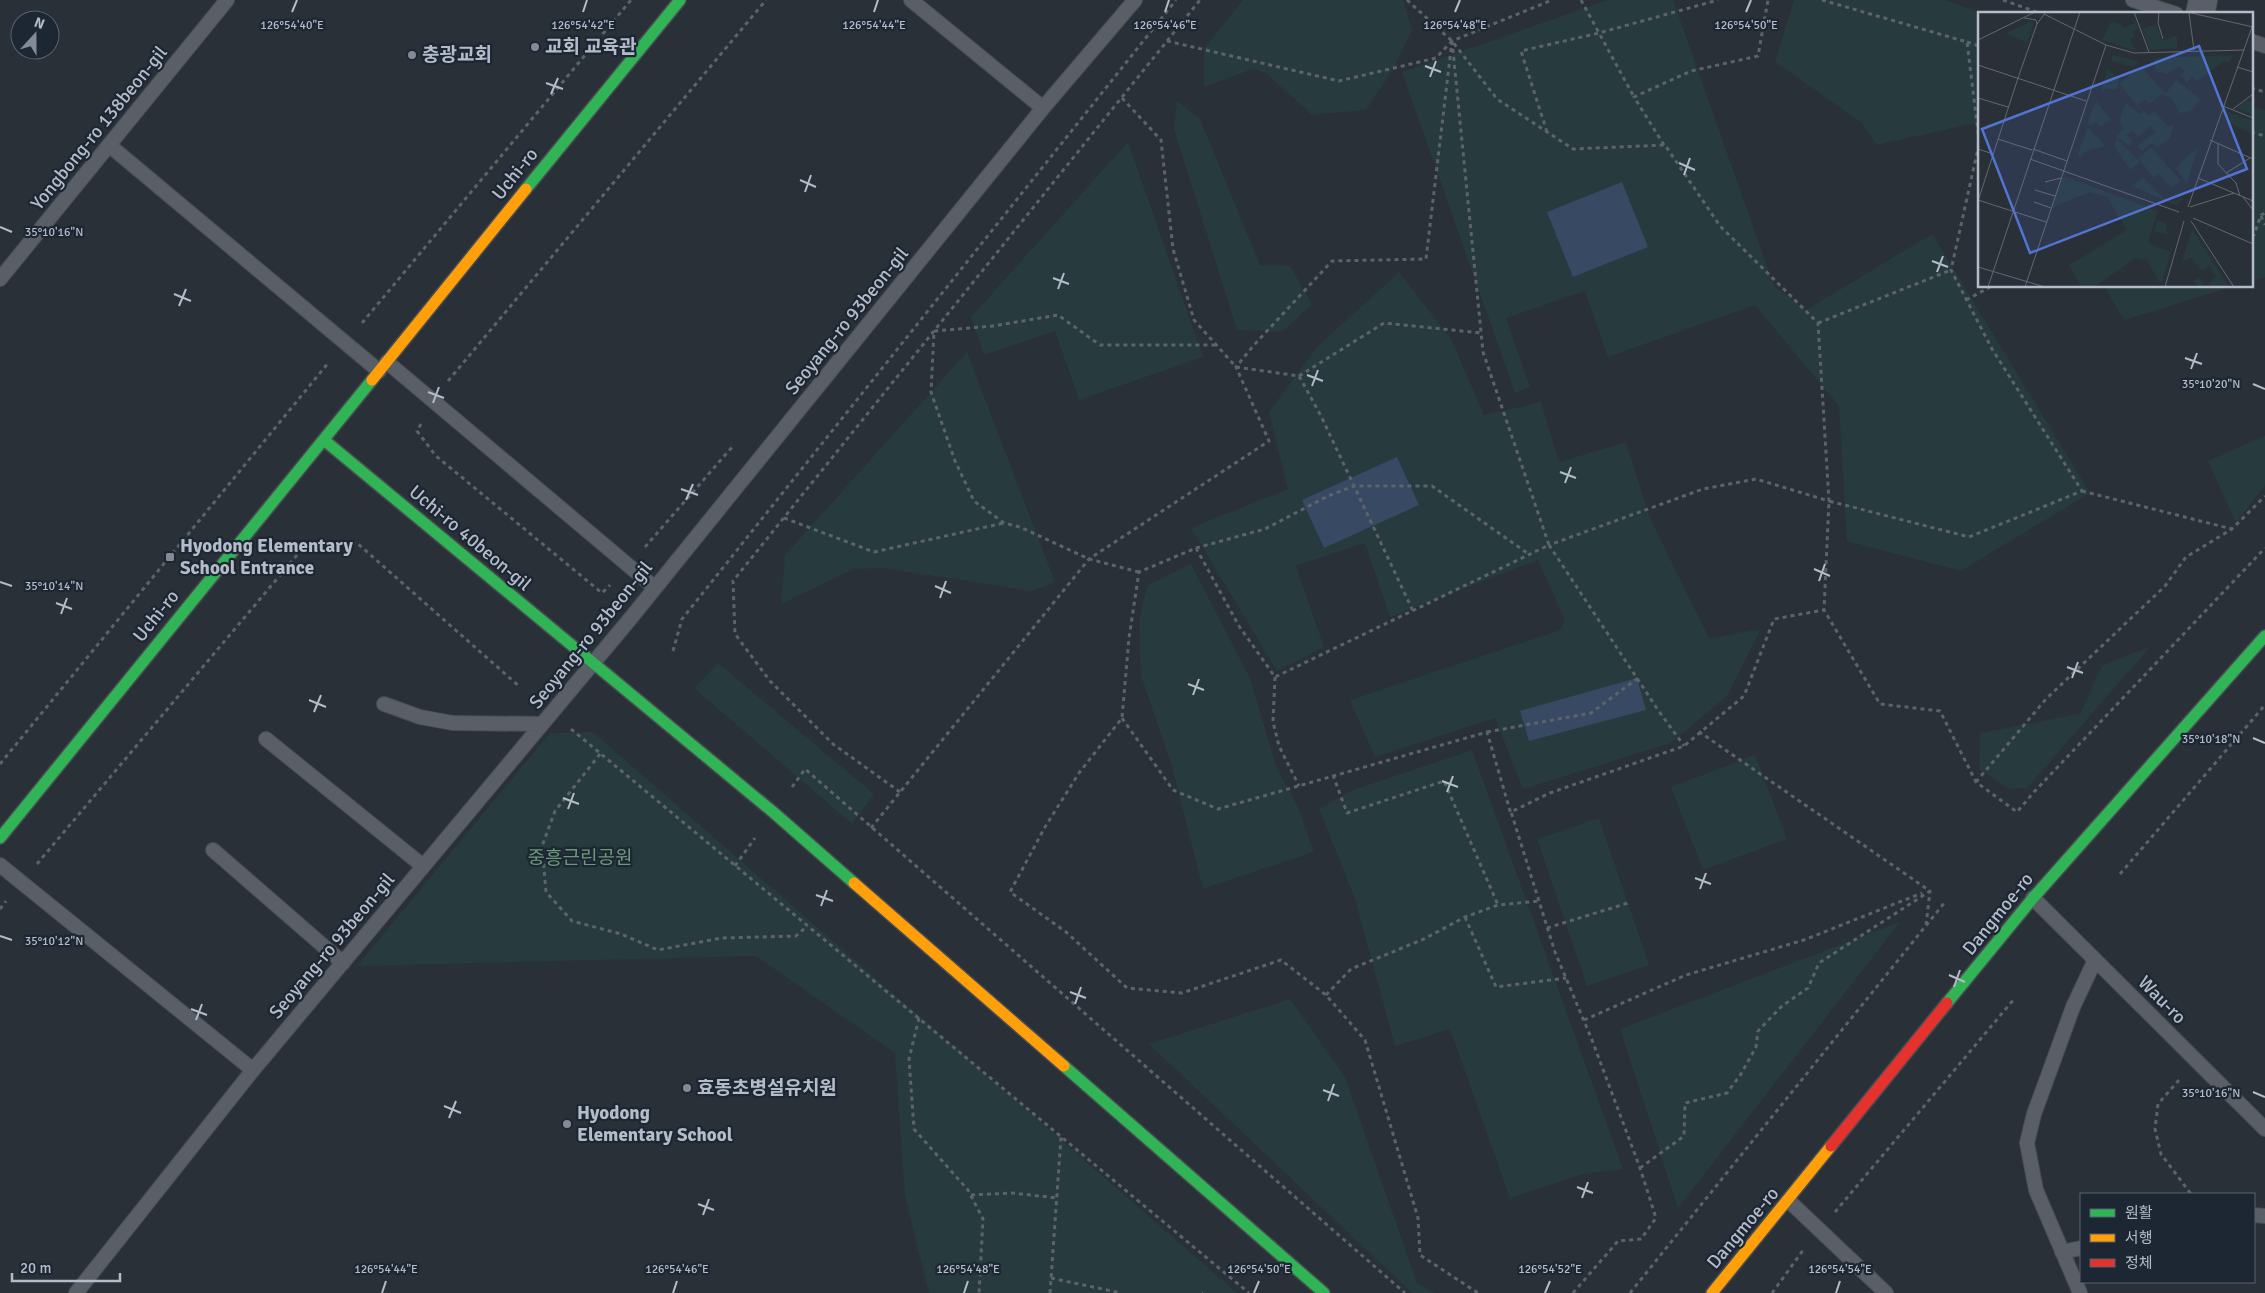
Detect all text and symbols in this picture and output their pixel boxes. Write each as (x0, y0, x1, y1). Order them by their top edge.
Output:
north arrow (10, 10, 60, 60)
inset map (1978, 12, 2252, 288)
text: N (32, 14, 47, 33)
text: 126°54'40"E (260, 18, 324, 33)
text: 126°54'42"E (551, 18, 615, 33)
text: 126°54'44"E (842, 18, 906, 33)
text: 126°54'46"E (1133, 18, 1197, 33)
text: 126°54'48"E (1423, 18, 1487, 33)
text: 126°54'50"E (1714, 18, 1778, 33)
place label: 교회 교육관 (545, 35, 637, 59)
street label: Yongbong-ro 138beon-gil (25, 41, 173, 215)
marker: 교회 교육관 (529, 41, 541, 53)
place label: 충광교회 (422, 43, 492, 67)
marker: 충광교회 (406, 49, 418, 61)
street label: Uchi-ro (487, 143, 543, 205)
text: 35°10'16"N (25, 225, 83, 240)
street label: Seoyang-ro 93beon-gil (780, 242, 914, 400)
text: 35°10'20"N (2182, 377, 2240, 392)
street label: Uchi-ro 40beon-gil (404, 480, 536, 596)
place label: Hyodong Elementary School Entrance (180, 534, 353, 580)
marker: Hyodong Elementary School Entrance (164, 551, 176, 563)
street label: Seoyang-ro 93beon-gil (524, 556, 658, 714)
text: 35°10'14"N (25, 579, 83, 594)
street label: Uchi-ro (128, 585, 184, 647)
text: 35°10'18"N (2182, 732, 2240, 747)
park label: 중흥근린공원 (528, 846, 632, 870)
street label: Seoyang-ro 93beon-gil (264, 868, 400, 1024)
street label: Dangmoe-ro (1957, 868, 2039, 960)
text: 35°10'12"N (25, 934, 83, 949)
street label: Wau-ro (2133, 971, 2191, 1029)
place label: 효동초병설유치원 (697, 1076, 837, 1100)
marker: 효동초병설유치원 (681, 1082, 693, 1094)
text: 35°10'16"N (2182, 1086, 2240, 1101)
place label: Hyodong Elementary School (577, 1101, 733, 1147)
marker: Hyodong Elementary School (561, 1118, 573, 1130)
street label: Dangmoe-ro (1702, 1182, 1784, 1274)
legend (2080, 1193, 2255, 1283)
text: 원활 (2125, 1204, 2153, 1222)
text: 서행 (2125, 1229, 2153, 1247)
scale bar (12, 1250, 120, 1282)
text: 정체 (2125, 1254, 2153, 1272)
text: 20 m (20, 1259, 51, 1277)
text: 126°54'44"E (354, 1262, 418, 1277)
text: 126°54'46"E (645, 1262, 709, 1277)
text: 126°54'48"E (936, 1262, 1000, 1277)
text: 126°54'50"E (1227, 1262, 1291, 1277)
text: 126°54'52"E (1518, 1262, 1582, 1277)
text: 126°54'54"E (1808, 1262, 1872, 1277)

